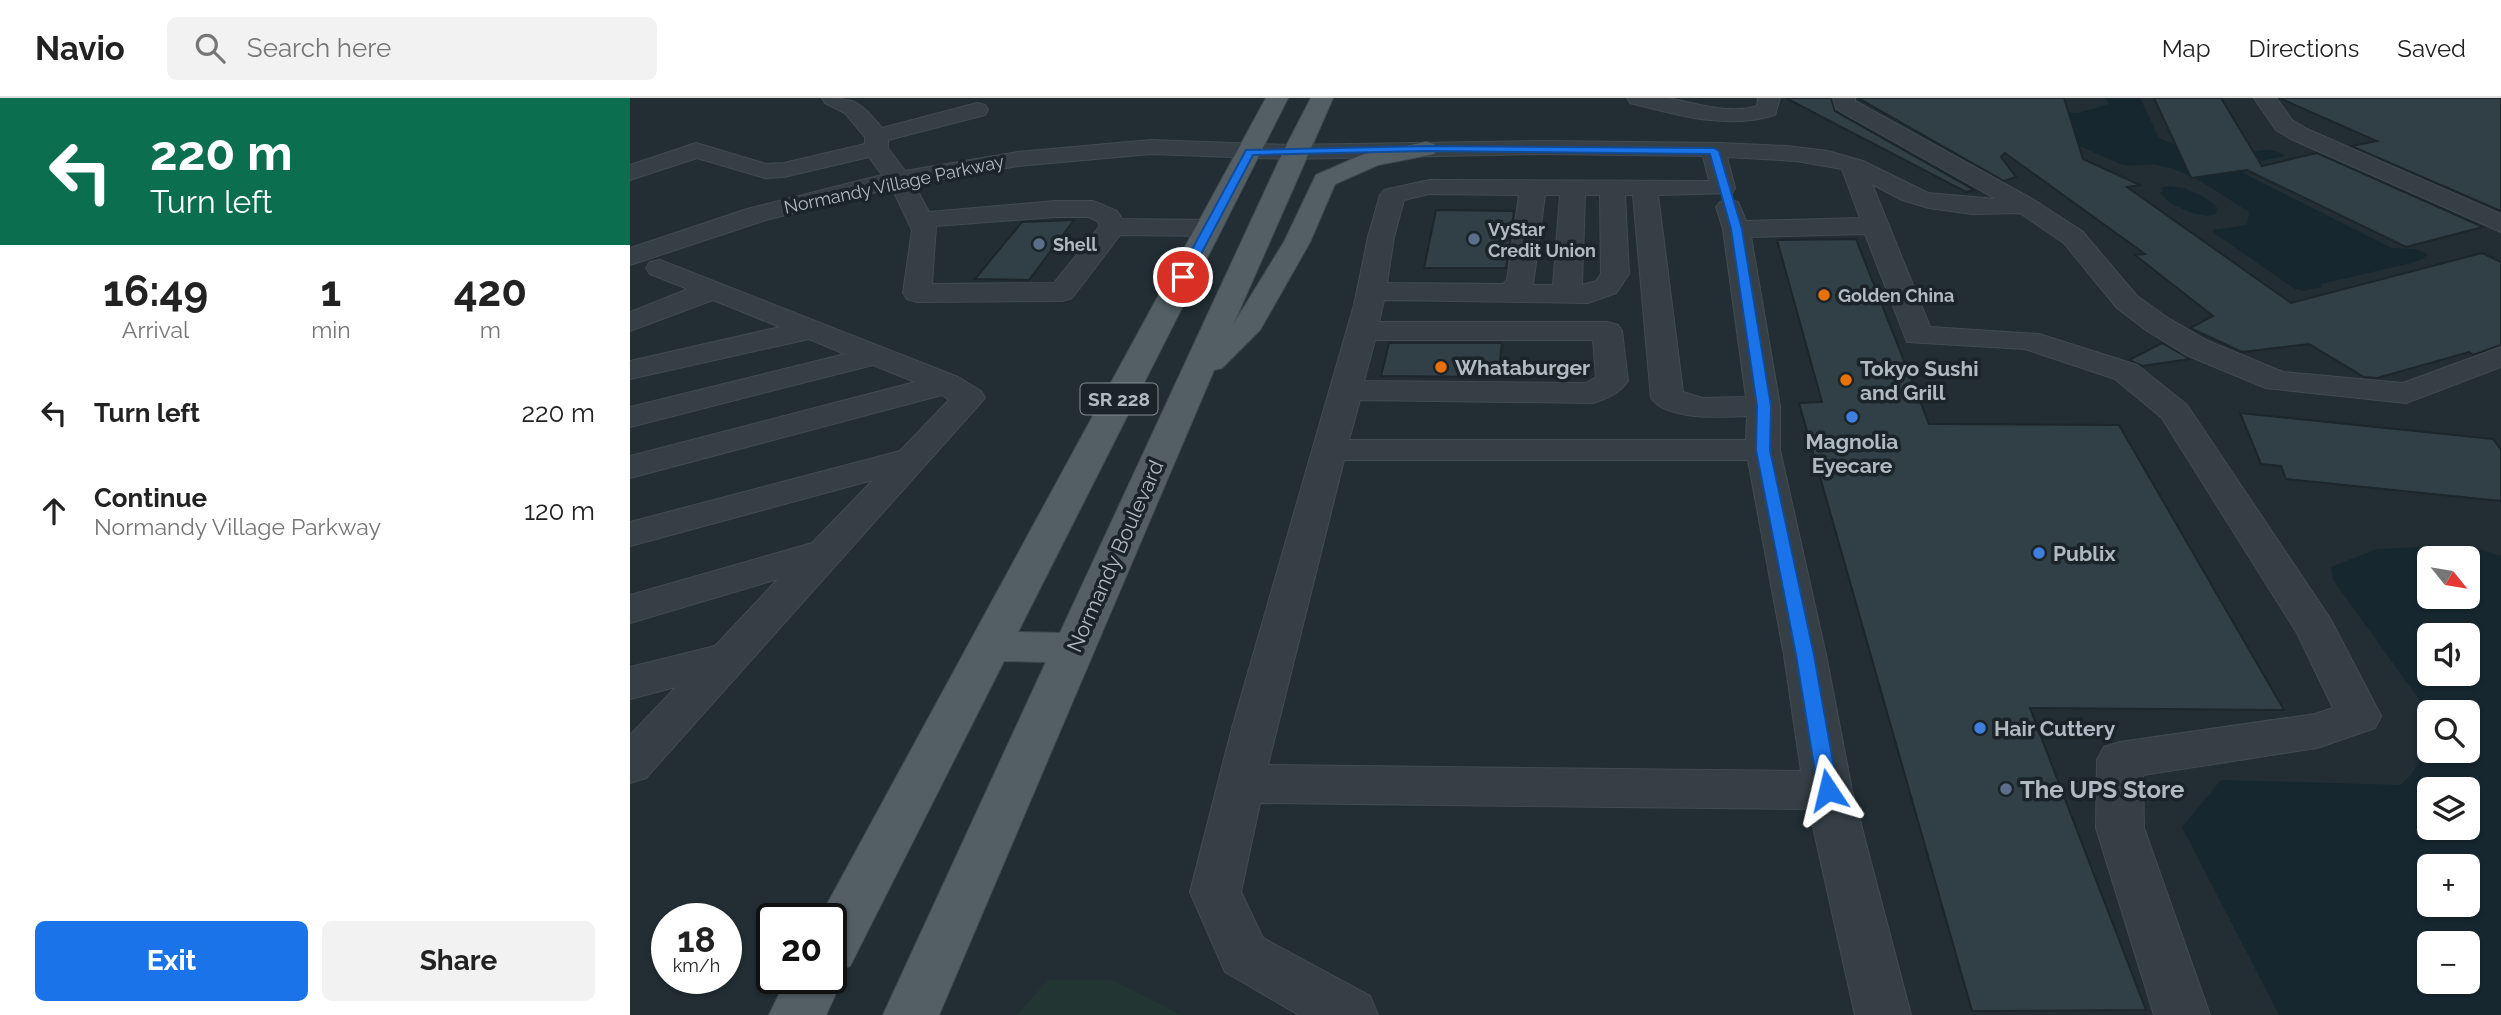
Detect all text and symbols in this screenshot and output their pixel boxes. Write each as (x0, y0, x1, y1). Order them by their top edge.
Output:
search box (167, 17, 657, 80)
text: Navio (35, 29, 125, 68)
icon: search (191, 29, 229, 67)
text: Search here (247, 33, 391, 63)
text: Map (2162, 34, 2211, 63)
text: Directions (2249, 34, 2359, 63)
text: Saved (2397, 34, 2466, 63)
text: 220 m (150, 124, 293, 181)
icon: left (35, 126, 126, 217)
street label: Normandy Village Parkway (782, 150, 1006, 218)
text: Turn left (150, 183, 272, 220)
place label: VyStar Credit Union (1488, 219, 1596, 261)
marker: VyStar Credit Union (1466, 231, 1482, 247)
place label: Shell (1053, 234, 1097, 255)
marker: Shell (1031, 236, 1047, 252)
pin (1153, 247, 1213, 307)
icon: arrive (1164, 258, 1202, 296)
text: 16:49 (103, 267, 208, 316)
text: 1 (321, 267, 341, 316)
text: 420 (454, 267, 527, 316)
place label: Golden China (1838, 285, 1954, 306)
marker: Golden China (1816, 287, 1832, 303)
text: Arrival (122, 316, 189, 343)
text: min (311, 316, 351, 343)
text: m (480, 316, 501, 343)
place label: Whataburger (1455, 355, 1590, 380)
place label: Tokyo Sushi and Grill (1860, 356, 1979, 405)
marker: Whataburger (1433, 359, 1449, 375)
marker: Tokyo Sushi and Grill (1838, 372, 1854, 388)
road number: SR 228 (1080, 384, 1158, 414)
icon: left (35, 394, 73, 432)
text: Turn left (94, 398, 200, 428)
text: 220 m (521, 398, 595, 428)
marker: Magnolia Eyecare (1844, 409, 1860, 425)
place label: Magnolia Eyecare (1806, 429, 1898, 478)
street label: Normandy Boulevard (1061, 456, 1169, 656)
text: Continue (94, 483, 207, 513)
icon: ahead (35, 492, 73, 530)
text: 120 m (524, 496, 595, 526)
text: Normandy Village Parkway (94, 513, 381, 540)
place label: Publix (2053, 541, 2116, 566)
marker: Publix (2031, 545, 2047, 561)
north arrow (2417, 546, 2480, 609)
map controls (2417, 546, 2480, 994)
button: sound (2417, 623, 2480, 686)
button: search (2417, 700, 2480, 763)
place label: Hair Cuttery (1994, 716, 2116, 741)
marker: Hair Cuttery (1972, 720, 1988, 736)
position arrow (1791, 753, 1865, 827)
place label: The UPS Store (2020, 775, 2184, 804)
button: layers (2417, 777, 2480, 840)
marker: The UPS Store (1998, 781, 2014, 797)
button: + (2417, 854, 2480, 917)
speed limit sign: 20 (756, 903, 847, 994)
text: 18 (677, 919, 716, 960)
button: Exit (35, 921, 308, 1001)
button: Share (322, 921, 595, 1001)
button: − (2417, 931, 2480, 994)
text: km/h (673, 955, 720, 976)

